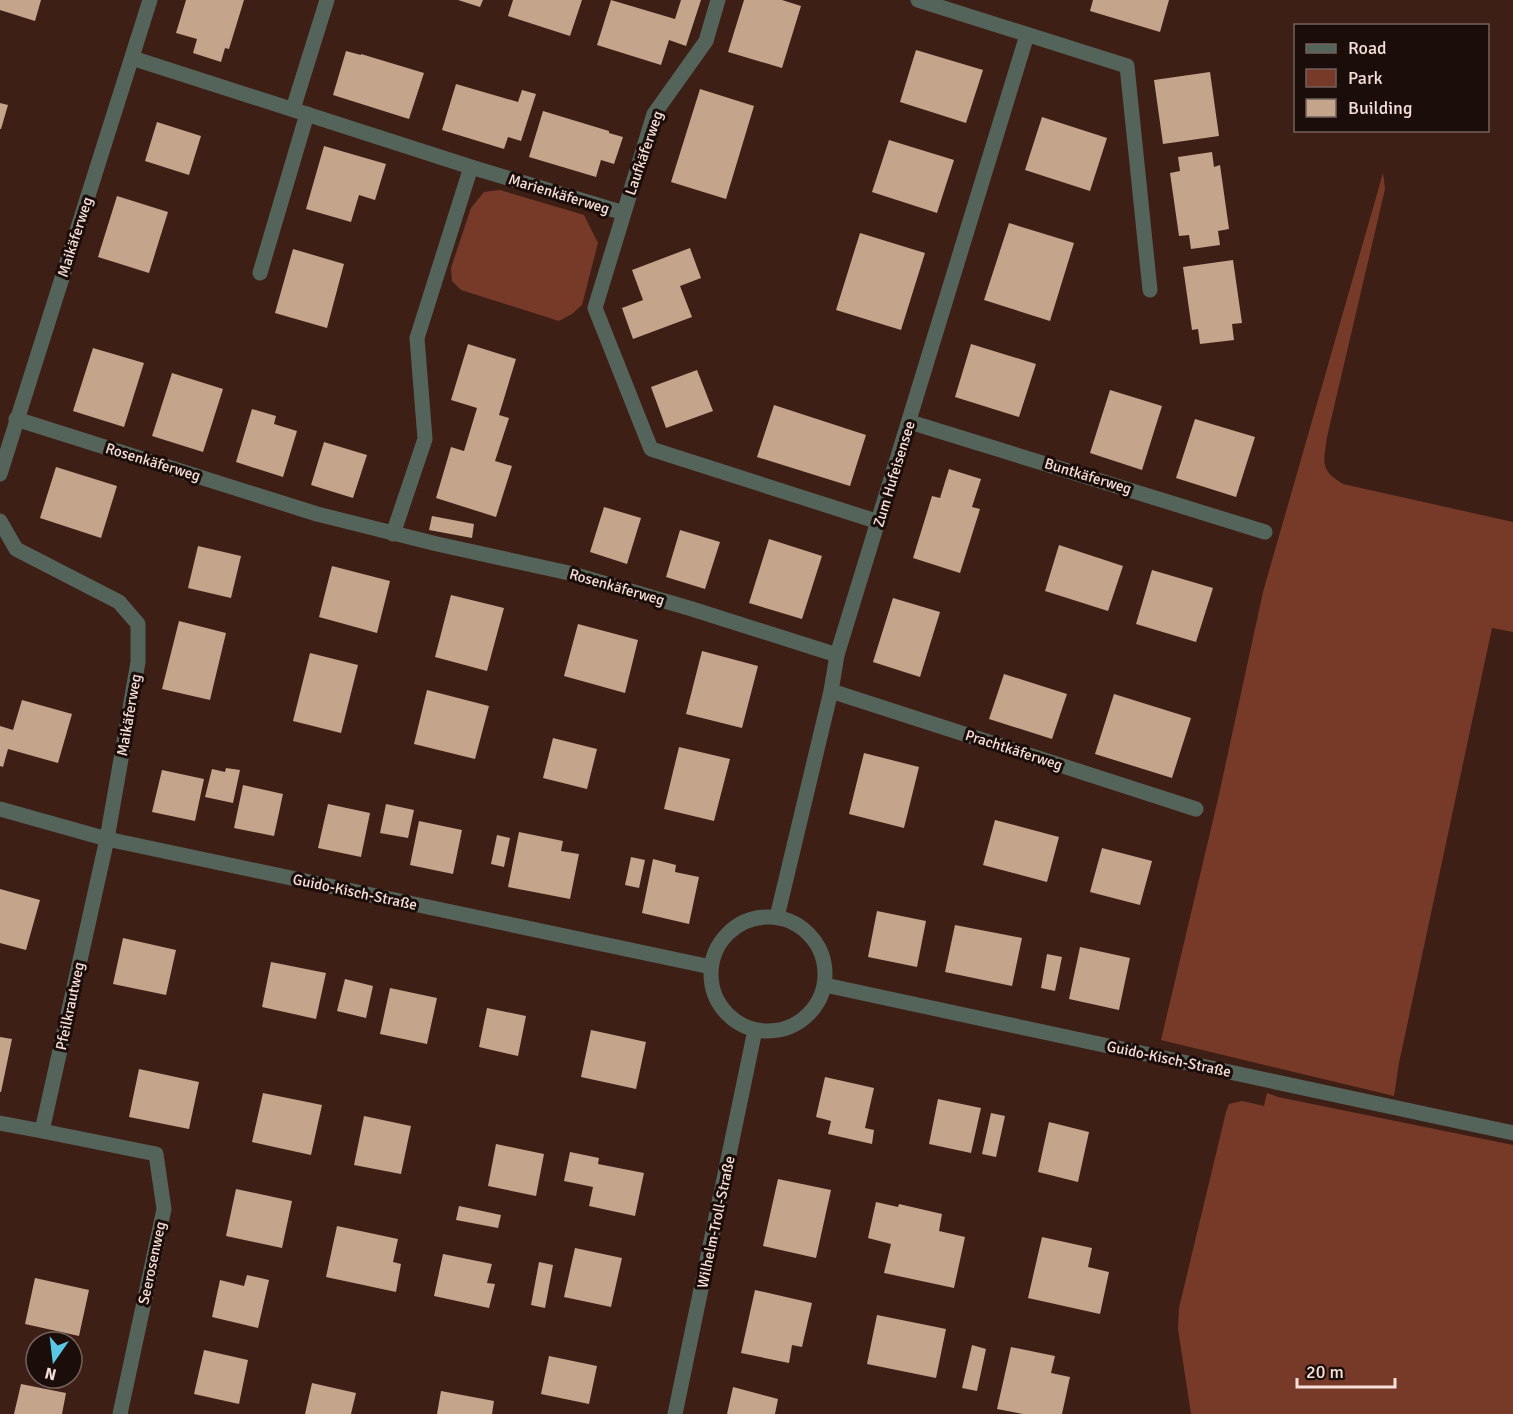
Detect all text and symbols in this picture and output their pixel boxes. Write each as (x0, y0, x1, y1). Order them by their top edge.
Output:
legend (1294, 24, 1489, 132)
text: Road (1348, 37, 1387, 59)
text: Park (1348, 67, 1383, 89)
text: Building (1348, 97, 1412, 119)
street label: Laufkäferweg (621, 108, 667, 198)
street label: Marienkäferweg (506, 170, 612, 218)
street label: Maikäferweg (54, 195, 96, 279)
street label: Zum Hufeisensee (869, 419, 919, 529)
street label: Rosenkäferweg (103, 439, 203, 485)
street label: Buntkäferweg (1042, 454, 1134, 498)
street label: Rosenkäferweg (567, 565, 667, 609)
street label: Maikäferweg (113, 672, 145, 758)
street label: Prachtkäferweg (963, 726, 1065, 774)
street label: Guido-Kisch-Straße (291, 870, 419, 914)
street label: Pfeilkrautweg (52, 960, 88, 1052)
street label: Guido-Kisch-Straße (1105, 1037, 1233, 1081)
street label: Wilhelm-Troll-Straße (693, 1154, 739, 1290)
street label: Seerosenweg (134, 1220, 170, 1306)
north arrow (24, 1330, 84, 1390)
scale bar (1297, 1351, 1394, 1389)
text: 20 m (1306, 1361, 1344, 1383)
text: N (43, 1363, 58, 1385)

